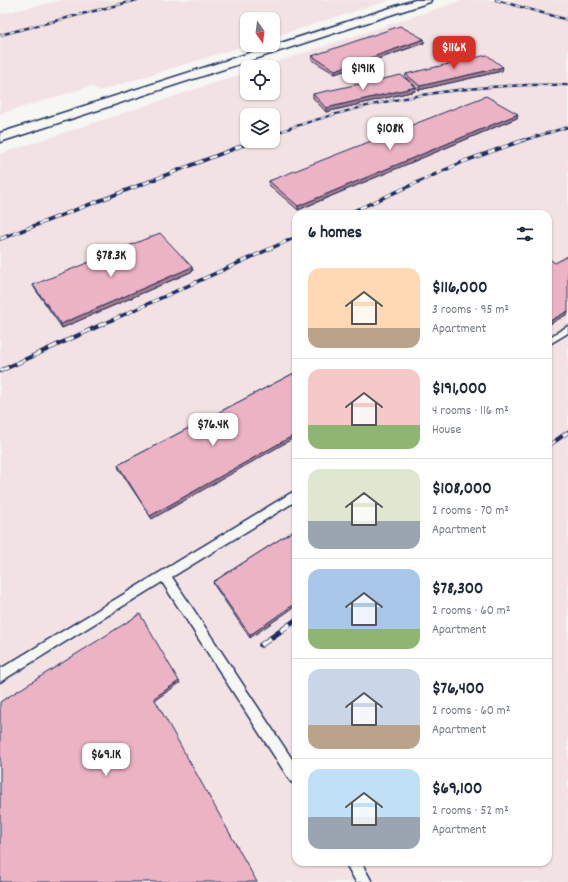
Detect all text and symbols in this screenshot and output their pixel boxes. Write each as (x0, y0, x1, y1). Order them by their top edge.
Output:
north arrow (240, 12, 280, 52)
map controls (240, 12, 280, 148)
pin: $116K (426, 36, 482, 70)
text: $116K (442, 39, 466, 58)
pin: $191K (335, 57, 391, 91)
button: locate (240, 60, 280, 100)
text: $191K (351, 60, 375, 79)
button: layers (240, 108, 280, 148)
pin: $108K (362, 117, 418, 151)
text: $108K (376, 120, 404, 139)
text: 6 homes (308, 222, 362, 246)
icon: filters (514, 223, 536, 245)
pin: $78.3K (78, 244, 144, 278)
text: $78.3K (96, 247, 126, 266)
text: $116,000 (432, 277, 487, 301)
icon: home (340, 284, 388, 332)
text: 3 rooms · 95 m² (432, 301, 509, 320)
text: Apartment (432, 320, 486, 339)
text: $191,000 (432, 378, 487, 402)
icon: home (340, 385, 388, 433)
text: 4 rooms · 116 m² (432, 402, 509, 421)
pin: $76.4K (180, 413, 246, 447)
text: $76.4K (197, 416, 229, 435)
text: House (432, 421, 461, 440)
text: $108,000 (432, 478, 491, 502)
icon: home (340, 485, 388, 533)
text: 2 rooms · 70 m² (432, 502, 509, 521)
text: Apartment (432, 521, 486, 540)
text: $78,300 (432, 578, 483, 602)
icon: home (340, 585, 388, 633)
text: 2 rooms · 60 m² (432, 602, 510, 621)
text: Apartment (432, 621, 486, 640)
text: $76,400 (432, 678, 484, 702)
icon: home (340, 685, 388, 733)
text: 2 rooms · 60 m² (432, 702, 510, 721)
text: Apartment (432, 721, 486, 740)
pin: $69.1K (73, 743, 139, 777)
text: $69.1K (91, 746, 121, 765)
text: $69,100 (432, 778, 482, 802)
icon: home (340, 785, 388, 833)
text: 2 rooms · 52 m² (432, 802, 509, 821)
text: Apartment (432, 821, 486, 840)

